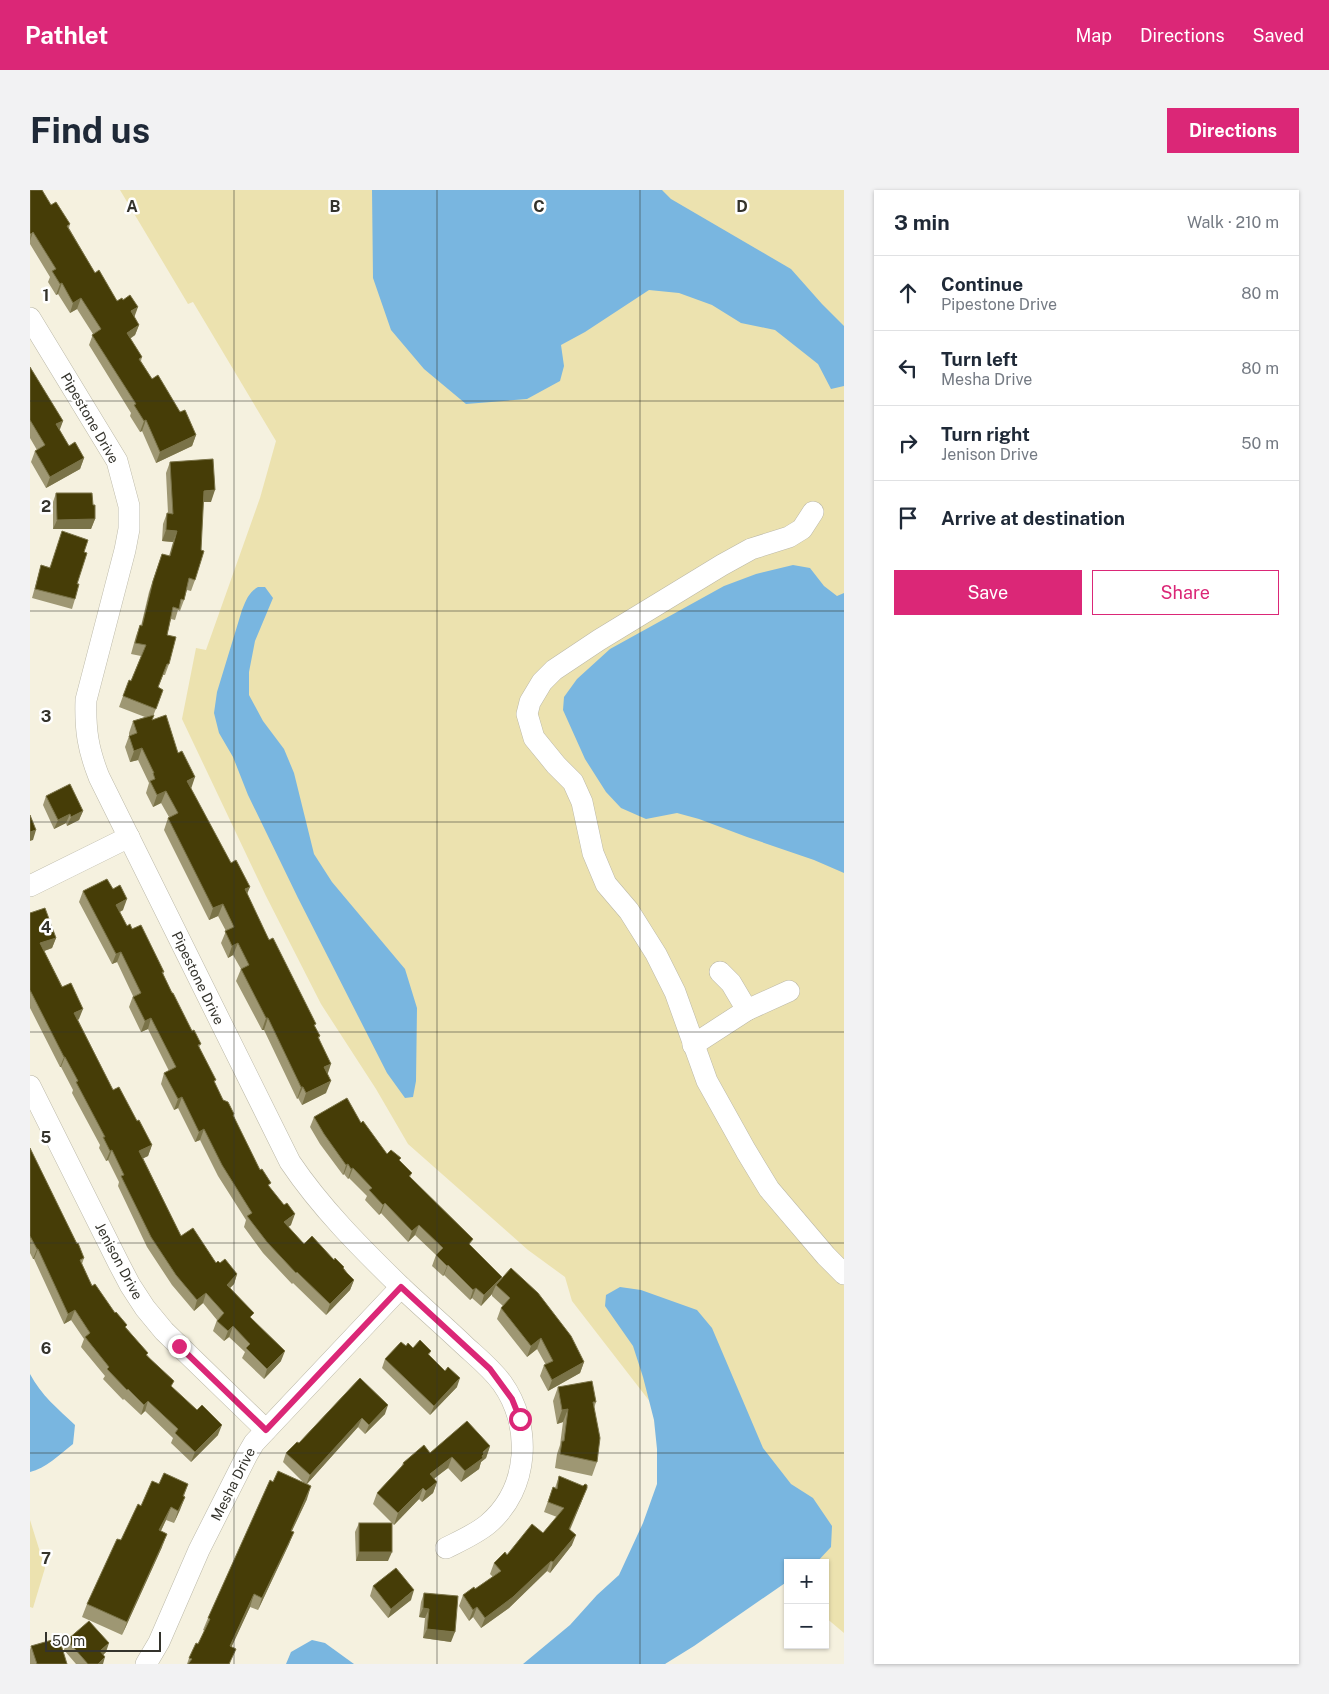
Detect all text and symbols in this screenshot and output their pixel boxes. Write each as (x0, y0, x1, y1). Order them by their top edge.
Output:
text: Pathlet (25, 21, 108, 49)
text: Map (1075, 25, 1112, 46)
text: Directions (1140, 25, 1225, 46)
text: Saved (1253, 25, 1304, 46)
button: Directions (1167, 108, 1299, 153)
text: Find us (30, 110, 150, 151)
text: A (126, 197, 138, 216)
text: B (330, 197, 341, 216)
text: C (533, 197, 545, 216)
text: D (736, 197, 748, 216)
text: 3 min (894, 210, 950, 235)
text: Walk · 210 m (1187, 213, 1279, 232)
text: Continue (941, 273, 1023, 295)
icon: ahead (894, 279, 922, 307)
text: 80 m (1241, 284, 1279, 303)
text: 1 (43, 286, 49, 305)
text: Pipestone Drive (941, 295, 1057, 314)
text: Turn left (941, 348, 1018, 370)
icon: left (894, 354, 922, 382)
text: 80 m (1241, 359, 1279, 378)
street label: Pipestone Drive (58, 370, 122, 466)
text: Mesha Drive (941, 370, 1032, 389)
text: Turn right (941, 423, 1030, 445)
icon: right (894, 429, 922, 457)
text: 50 m (1241, 434, 1279, 453)
text: Jenison Drive (941, 445, 1038, 464)
text: 2 (41, 497, 51, 516)
icon: arrive (894, 504, 922, 532)
text: Arrive at destination (941, 507, 1125, 529)
button: Save (894, 570, 1082, 615)
button: Share (1092, 570, 1279, 615)
text: 3 (41, 707, 51, 726)
text: 4 (41, 918, 52, 937)
street label: Pipestone Drive (169, 929, 227, 1027)
text: 5 (41, 1128, 52, 1147)
street label: Jenison Drive (92, 1220, 146, 1302)
route end (168, 1335, 191, 1358)
text: 6 (41, 1339, 51, 1358)
route start (509, 1408, 532, 1431)
street label: Mesha Drive (208, 1445, 258, 1523)
text: 7 (41, 1549, 51, 1568)
map controls (784, 1559, 829, 1649)
button: + (784, 1559, 829, 1604)
button: − (784, 1604, 829, 1649)
scale bar (45, 1629, 161, 1652)
text: 50 m (52, 1633, 85, 1649)

